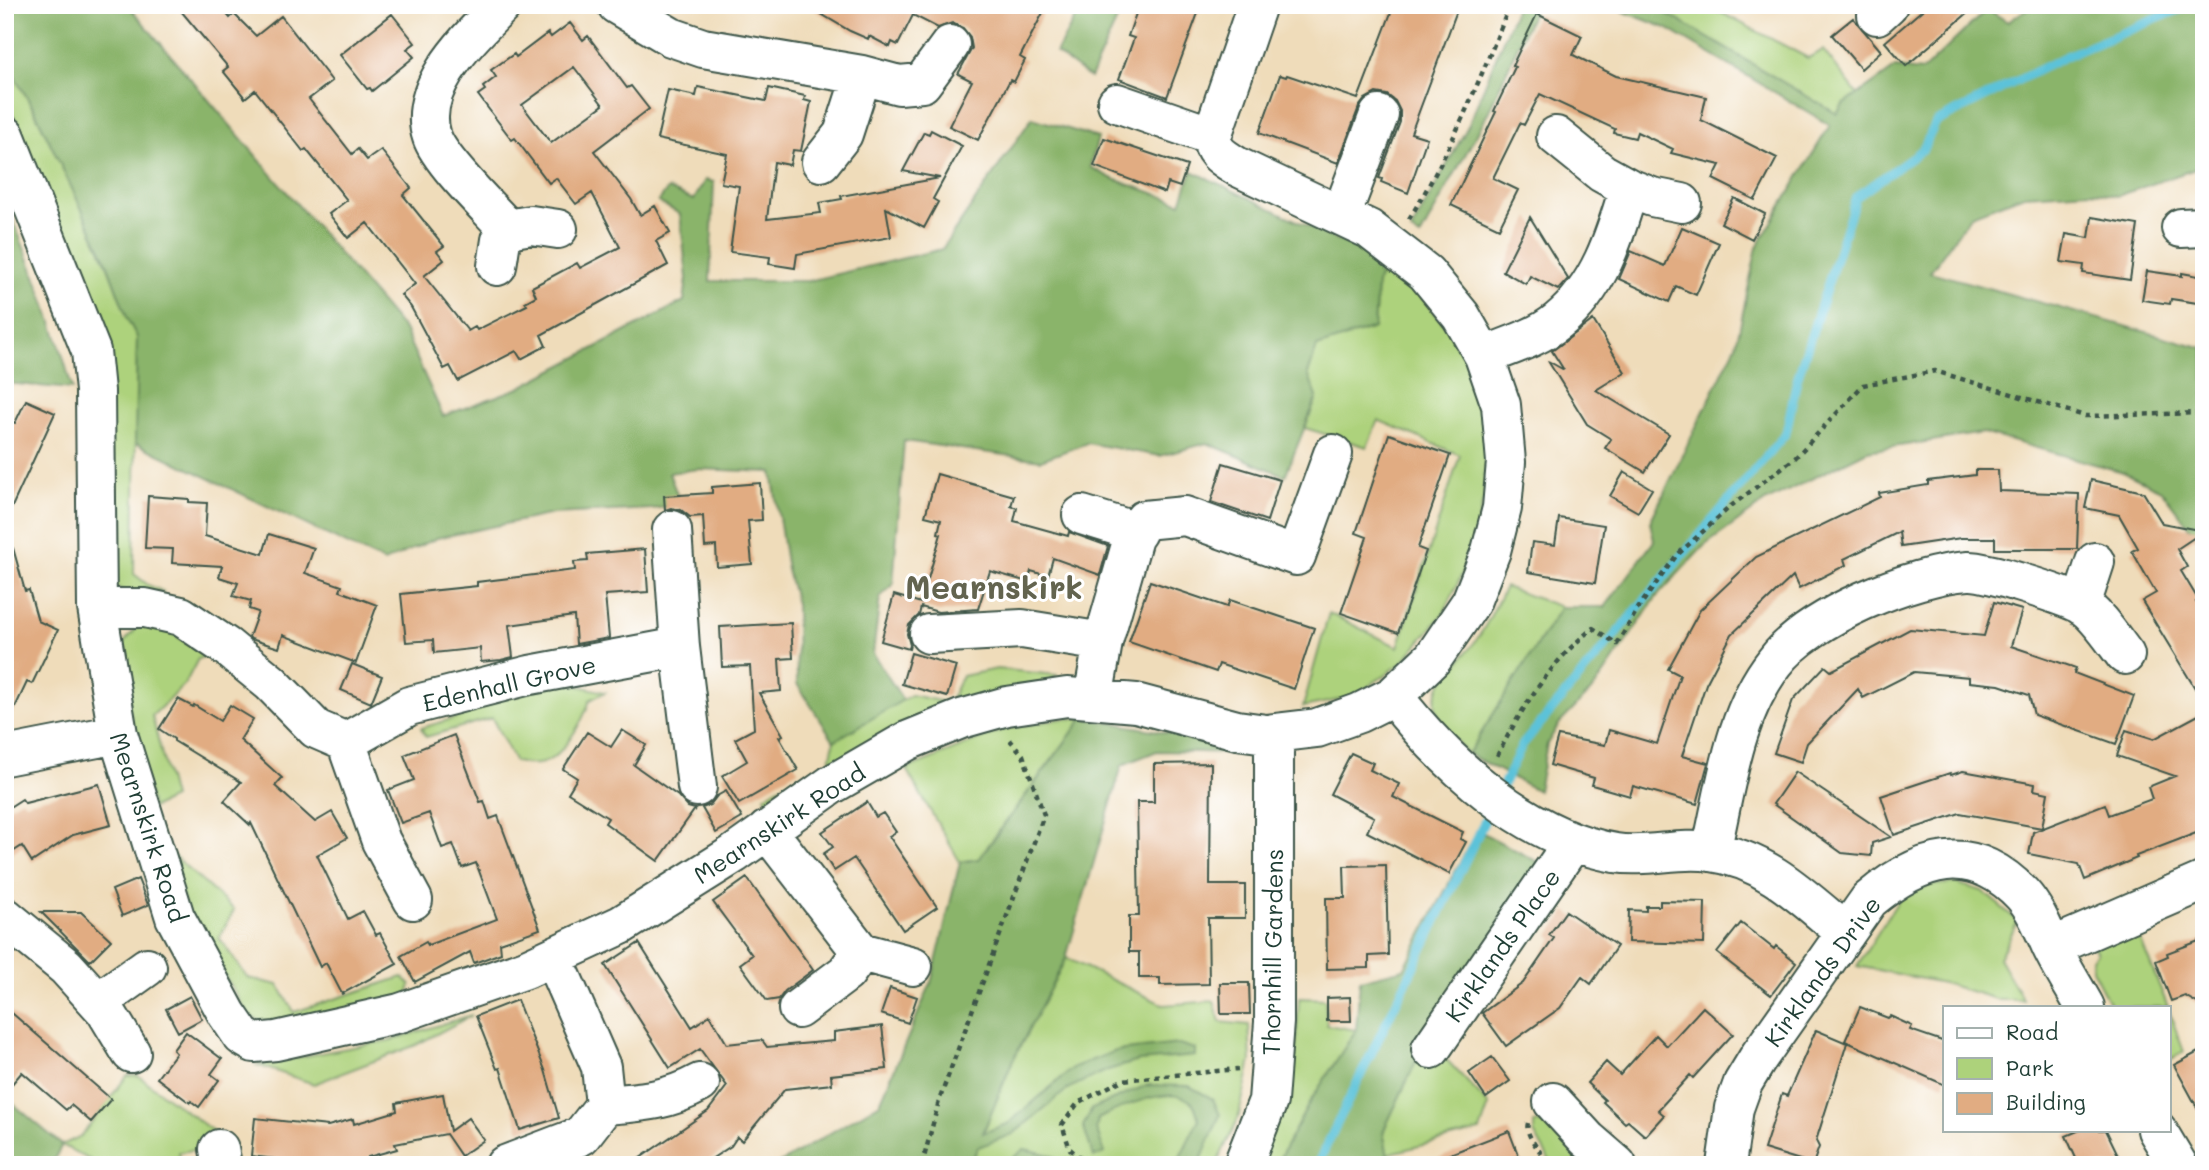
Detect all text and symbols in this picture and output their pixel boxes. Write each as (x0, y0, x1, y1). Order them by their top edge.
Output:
district label: Mearnskirk (905, 565, 1083, 607)
street label: Edenhall Grove (419, 648, 599, 718)
street label: Mearnskirk Road (104, 728, 194, 926)
street label: Mearnskirk Road (687, 756, 871, 890)
street label: Thornhill Gardens (1255, 848, 1289, 1056)
street label: Kirklands Place (1438, 862, 1566, 1028)
street label: Kirklands Drive (1757, 889, 1887, 1053)
legend (1943, 1006, 2170, 1132)
text: Road (2006, 1018, 2058, 1045)
text: Park (2006, 1054, 2054, 1081)
text: Building (2006, 1088, 2086, 1115)

